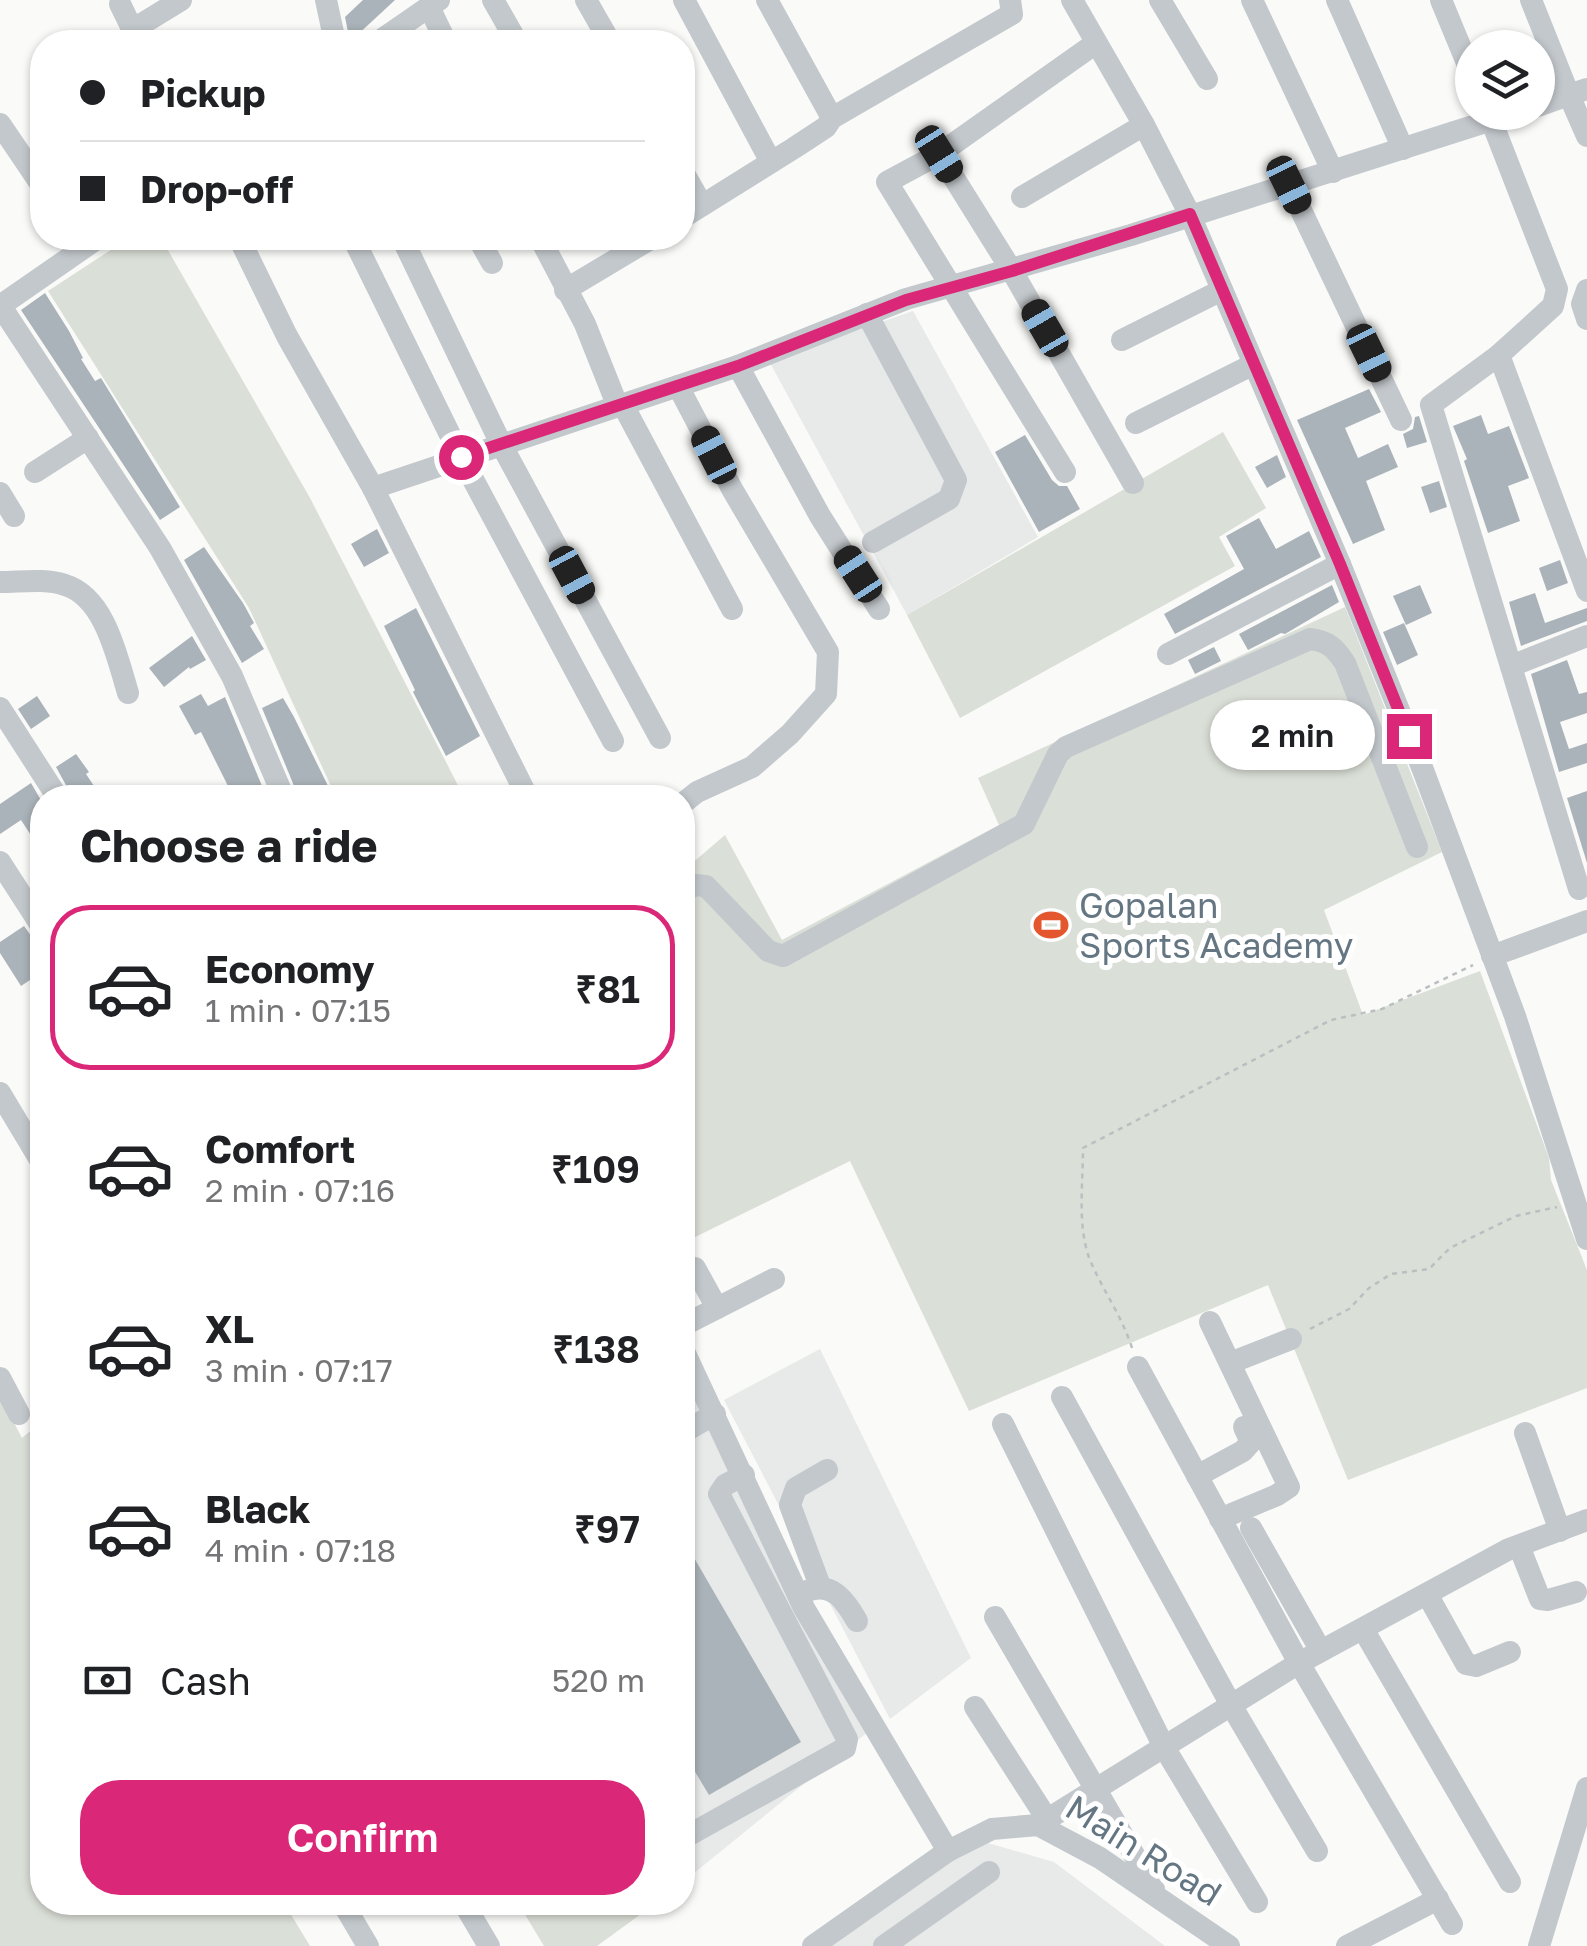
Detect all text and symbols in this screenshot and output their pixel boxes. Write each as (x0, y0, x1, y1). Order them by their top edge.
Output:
map controls (1455, 30, 1555, 130)
button: layers (1455, 30, 1555, 130)
text: Pickup (140, 70, 266, 115)
car (910, 121, 968, 187)
car (1262, 151, 1316, 219)
text: Drop-off (140, 166, 293, 211)
car (1017, 295, 1073, 361)
car (1342, 319, 1396, 387)
car (687, 421, 741, 489)
route start (439, 435, 484, 480)
car (545, 541, 599, 609)
car (829, 541, 887, 607)
callout: 2 min (1209, 701, 1374, 771)
route end (1387, 714, 1432, 759)
text: 2 min (1251, 716, 1334, 754)
text: Choose a ride (80, 818, 378, 872)
place label: Gopalan Sports Academy (1079, 884, 1353, 966)
sports icon: Gopalan Sports Academy (1032, 906, 1070, 944)
icon: car (85, 943, 175, 1033)
text: Economy (205, 946, 374, 991)
text: ₹81 (575, 966, 640, 1011)
text: 1 min · 07:15 (205, 991, 391, 1029)
icon: car (85, 1123, 175, 1213)
text: Comfort (205, 1126, 355, 1171)
text: ₹109 (551, 1146, 640, 1191)
text: 2 min · 07:16 (205, 1171, 395, 1209)
icon: car (85, 1303, 175, 1393)
text: XL (205, 1306, 254, 1351)
text: ₹138 (552, 1326, 640, 1371)
text: 3 min · 07:17 (205, 1351, 393, 1389)
icon: car (85, 1483, 175, 1573)
text: Black (205, 1486, 310, 1531)
text: ₹97 (574, 1506, 640, 1551)
text: 4 min · 07:18 (205, 1531, 396, 1569)
icon: cash (80, 1653, 135, 1708)
text: Cash (160, 1658, 251, 1703)
text: 520 m (552, 1661, 645, 1699)
button: Confirm (80, 1780, 645, 1895)
street label: Main Road (1059, 1786, 1229, 1914)

